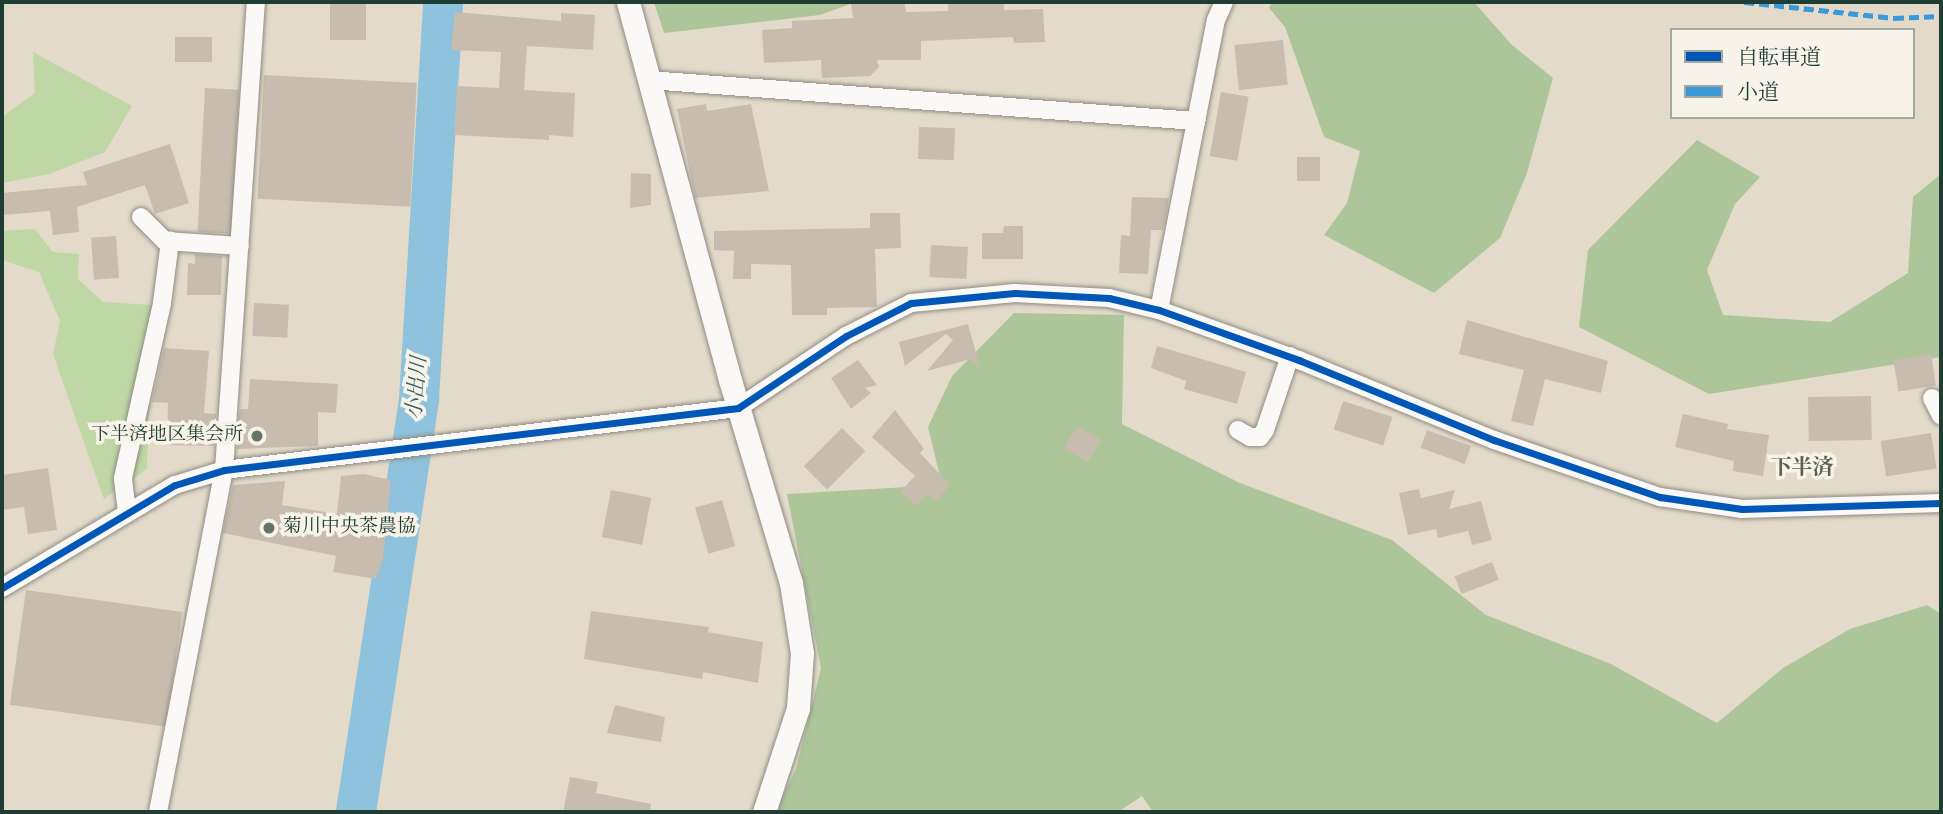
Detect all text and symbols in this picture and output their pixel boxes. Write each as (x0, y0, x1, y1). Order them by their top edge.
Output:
legend (1670, 28, 1915, 119)
text: 自転車道 (1737, 44, 1821, 73)
text: 小道 (1737, 79, 1779, 108)
water label: 小出川 (403, 356, 433, 420)
place label: 下半済地区集会所 (91, 425, 243, 447)
marker: 下半済地区集会所 (249, 428, 265, 444)
district label: 下半済 (1771, 456, 1833, 482)
place label: 菊川中央茶農協 (283, 517, 416, 539)
marker: 菊川中央茶農協 (261, 520, 277, 536)

